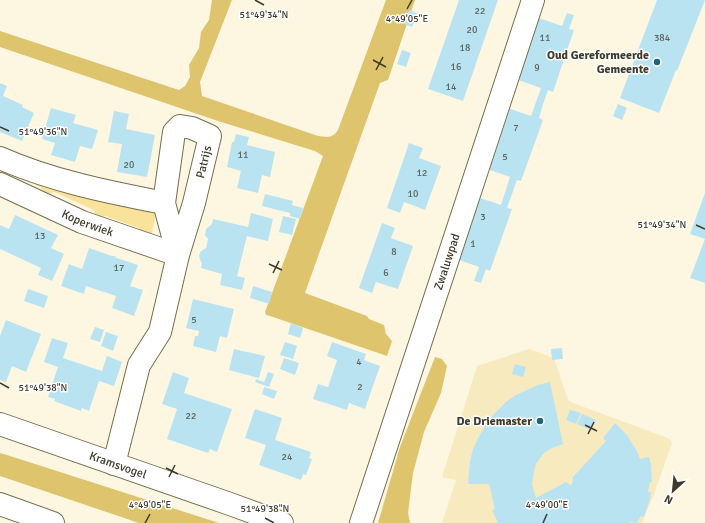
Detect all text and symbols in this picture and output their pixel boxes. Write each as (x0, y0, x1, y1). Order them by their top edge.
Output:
house number: 22 (475, 5, 485, 17)
text: 51°49'34"N (240, 9, 288, 21)
text: 4°49'05"E (386, 13, 428, 25)
house number: 20 (467, 24, 477, 36)
house number: 11 (540, 32, 550, 44)
house number: 384 (654, 32, 671, 44)
house number: 18 (460, 42, 470, 54)
place label: Oud Gereformeerde Gemeente (547, 48, 649, 77)
marker: Oud Gereformeerde Gemeente (652, 57, 662, 67)
house number: 16 (451, 61, 461, 73)
house number: 9 (534, 62, 540, 74)
house number: 14 (446, 81, 457, 93)
house number: 7 (513, 122, 519, 134)
text: 51°49'36"N (19, 126, 67, 138)
street label: Patrijs (193, 144, 215, 180)
house number: 11 (238, 149, 248, 161)
house number: 5 (502, 151, 508, 163)
house number: 20 (124, 159, 134, 171)
house number: 12 (417, 167, 427, 179)
house number: 10 (408, 188, 418, 200)
street label: Koperwiek (59, 206, 115, 240)
house number: 3 (480, 211, 486, 223)
text: 51°49'34"N (638, 219, 686, 231)
house number: 13 (35, 230, 45, 242)
street label: Zwaluwpad (431, 232, 463, 292)
house number: 1 (470, 238, 476, 250)
house number: 8 (391, 246, 397, 258)
house number: 17 (114, 262, 124, 274)
house number: 6 (383, 267, 389, 279)
house number: 5 (191, 314, 197, 326)
house number: 4 (356, 356, 362, 368)
house number: 2 (357, 381, 363, 393)
text: 51°49'38"N (19, 382, 67, 394)
house number: 22 (186, 410, 196, 422)
place label: De Driemaster (457, 414, 532, 429)
marker: De Driemaster (535, 416, 545, 426)
street label: Kramsvogel (87, 448, 149, 482)
house number: 24 (282, 451, 293, 463)
north arrow (653, 471, 693, 511)
text: N (662, 492, 675, 507)
text: 4°49'05"E (129, 499, 171, 511)
text: 4°49'00"E (526, 499, 568, 511)
text: 51°49'38"N (241, 503, 289, 515)

